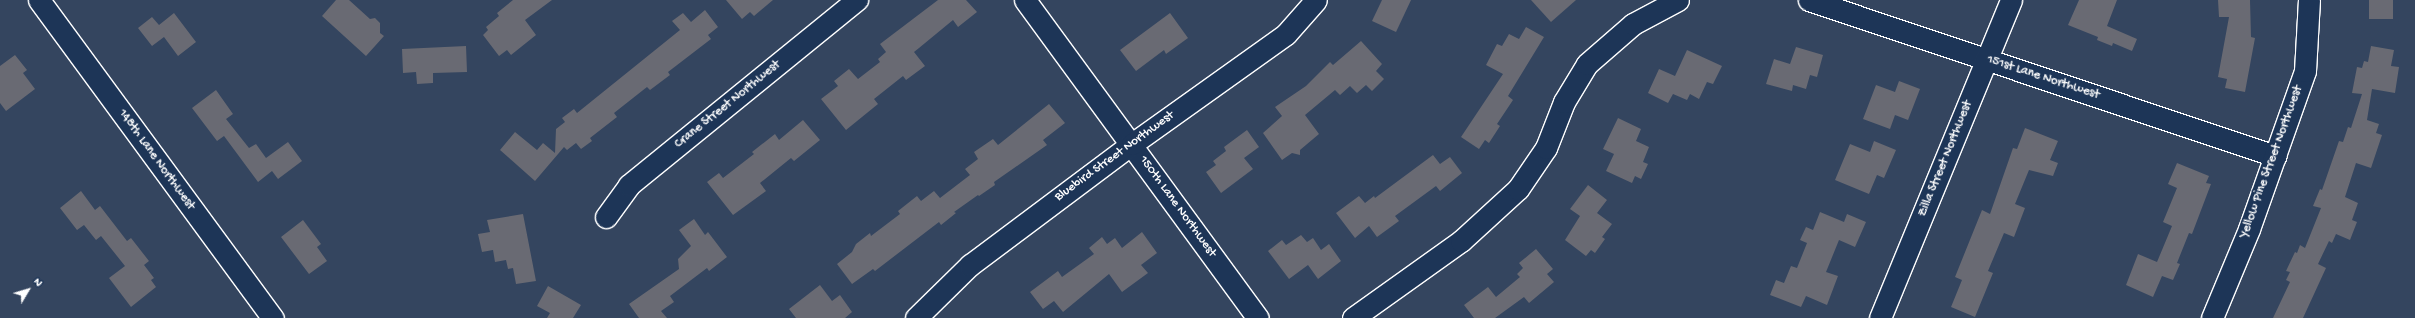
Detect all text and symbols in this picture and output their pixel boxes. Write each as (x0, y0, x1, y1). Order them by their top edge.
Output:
street label: 151st Lane Northwest (1985, 52, 2101, 104)
street label: Crane Street Northwest (672, 58, 784, 152)
street label: Yellow Pine Street Northwest (2237, 84, 2307, 240)
street label: Zilla Street Northwest (1916, 99, 1976, 219)
street label: 148th Lane Northwest (114, 107, 198, 213)
street label: Bluebird Street Northwest (1052, 108, 1178, 206)
street label: 150th Lane Northwest (1135, 153, 1219, 261)
north arrow (8, 270, 48, 310)
text: N (31, 276, 44, 289)

